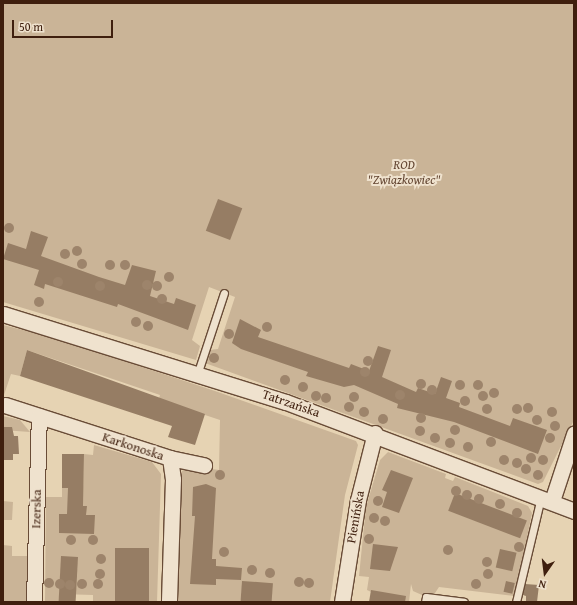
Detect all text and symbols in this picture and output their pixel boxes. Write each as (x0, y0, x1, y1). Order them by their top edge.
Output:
scale bar (14, 12, 115, 38)
text: 50 m (19, 18, 43, 35)
park label: ROD "Związkowiec" (367, 158, 441, 189)
street label: Tatrzańska (260, 387, 322, 421)
street label: Karkonoska (100, 430, 166, 464)
street label: Izerska (29, 489, 45, 529)
street label: Pienińska (344, 490, 368, 544)
north arrow (525, 553, 565, 593)
text: N (537, 576, 548, 593)

